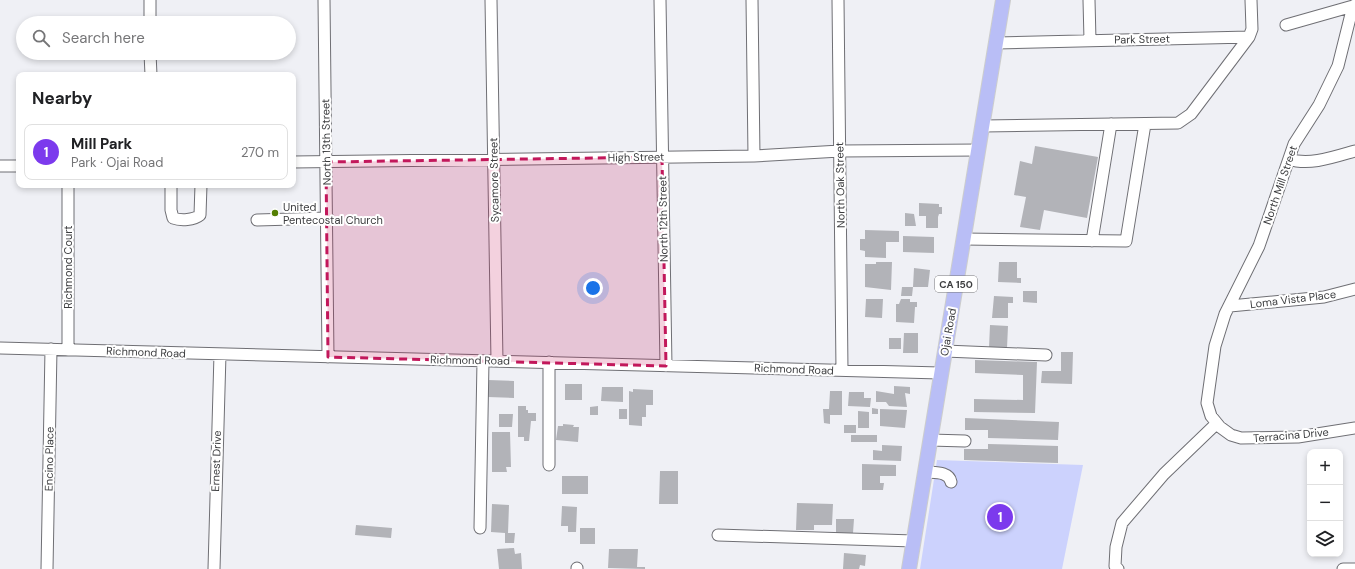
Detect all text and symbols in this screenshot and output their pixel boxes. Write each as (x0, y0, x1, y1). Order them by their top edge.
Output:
search box (16, 16, 296, 60)
icon: search (30, 27, 52, 49)
text: Search here (62, 28, 145, 48)
street label: Park Street (1114, 32, 1170, 46)
text: Nearby (32, 87, 92, 109)
street label: North 13th Street (318, 99, 334, 185)
text: Mill Park (71, 134, 132, 154)
street label: Sycamore Street (486, 137, 502, 223)
street label: North Oak Street (832, 142, 848, 228)
text: 1 (44, 144, 48, 161)
text: 270 m (241, 144, 279, 161)
street label: North Mill Street (1260, 144, 1300, 226)
street label: High Street (608, 150, 664, 164)
text: Park · Ojai Road (71, 154, 163, 171)
street label: North 12th Street (655, 176, 671, 262)
place label: United Pentecostal Church (283, 200, 383, 227)
marker: United Pentecostal Church (270, 208, 280, 218)
street label: Richmond Court (61, 225, 75, 309)
road number: CA 150 (935, 276, 977, 292)
your location (583, 278, 603, 298)
street label: Loma Vista Place (1249, 287, 1337, 311)
street label: Ojai Road (937, 307, 959, 357)
street label: Richmond Road (106, 344, 186, 360)
street label: Richmond Road (430, 352, 510, 368)
street label: Richmond Road (754, 361, 834, 377)
street label: Terracina Drive (1253, 425, 1329, 445)
street label: Encino Place (41, 427, 57, 491)
street label: Ernest Drive (208, 430, 224, 492)
map controls (1307, 449, 1343, 557)
button: + (1307, 449, 1343, 485)
button: − (1307, 485, 1343, 521)
pin: 1 (987, 502, 1013, 532)
button: layers (1307, 521, 1343, 557)

